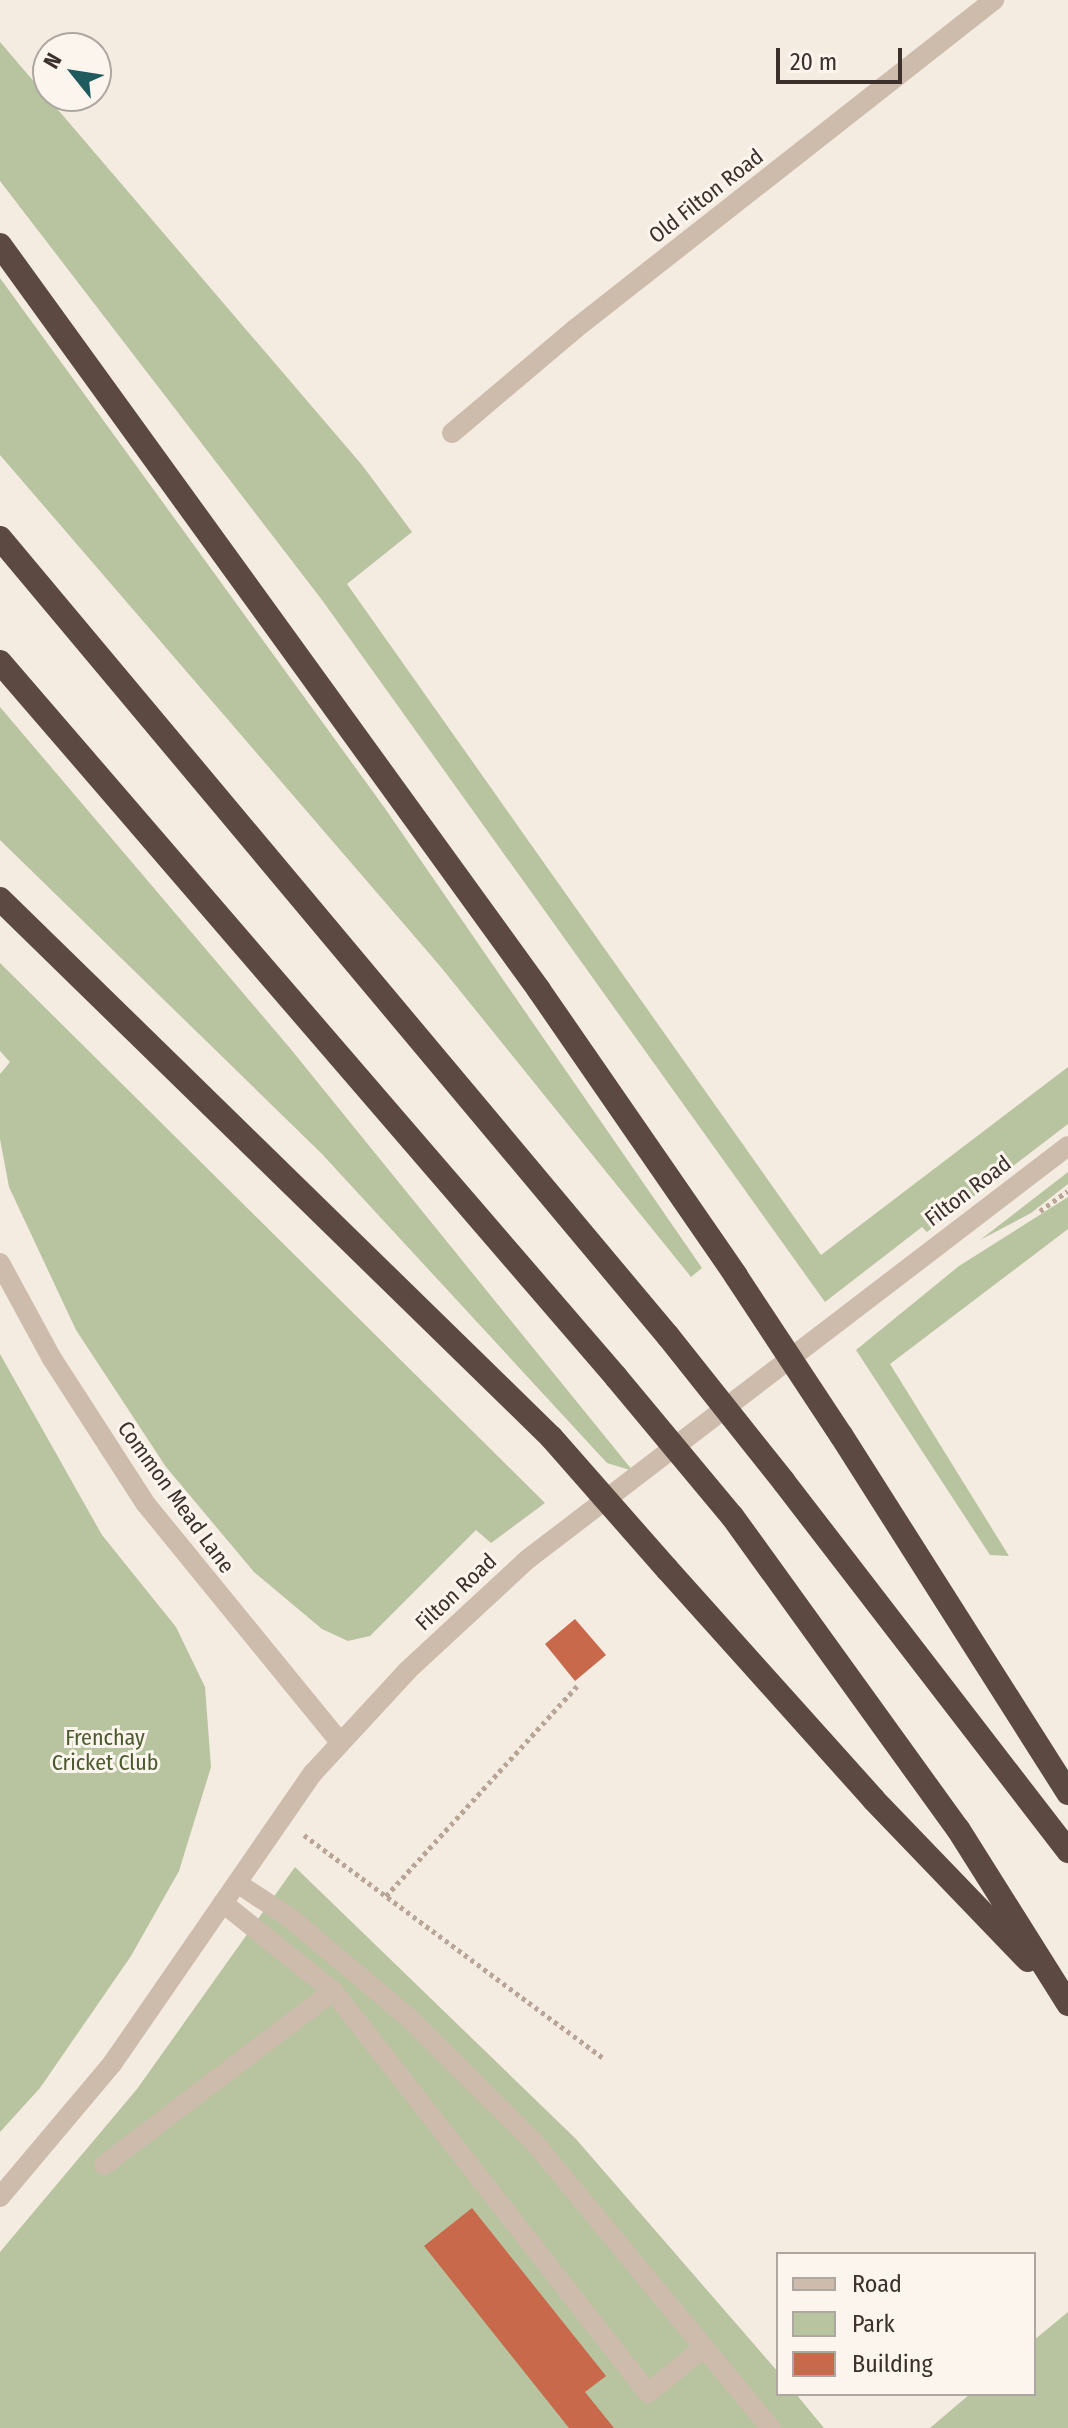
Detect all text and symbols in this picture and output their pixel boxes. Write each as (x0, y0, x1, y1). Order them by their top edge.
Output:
north arrow (32, 32, 112, 112)
scale bar (780, 32, 906, 82)
text: N (38, 48, 68, 73)
text: 20 m (790, 48, 837, 76)
street label: Old Filton Road (644, 143, 768, 249)
street label: Filton Road (920, 1150, 1016, 1232)
street label: Common Mead Lane (112, 1416, 240, 1578)
street label: Filton Road (410, 1548, 502, 1636)
park label: Frenchay Cricket Club (52, 1724, 158, 1776)
legend (776, 2252, 1036, 2396)
text: Road (852, 2270, 902, 2298)
text: Park (852, 2310, 895, 2338)
text: Building (852, 2350, 933, 2378)

